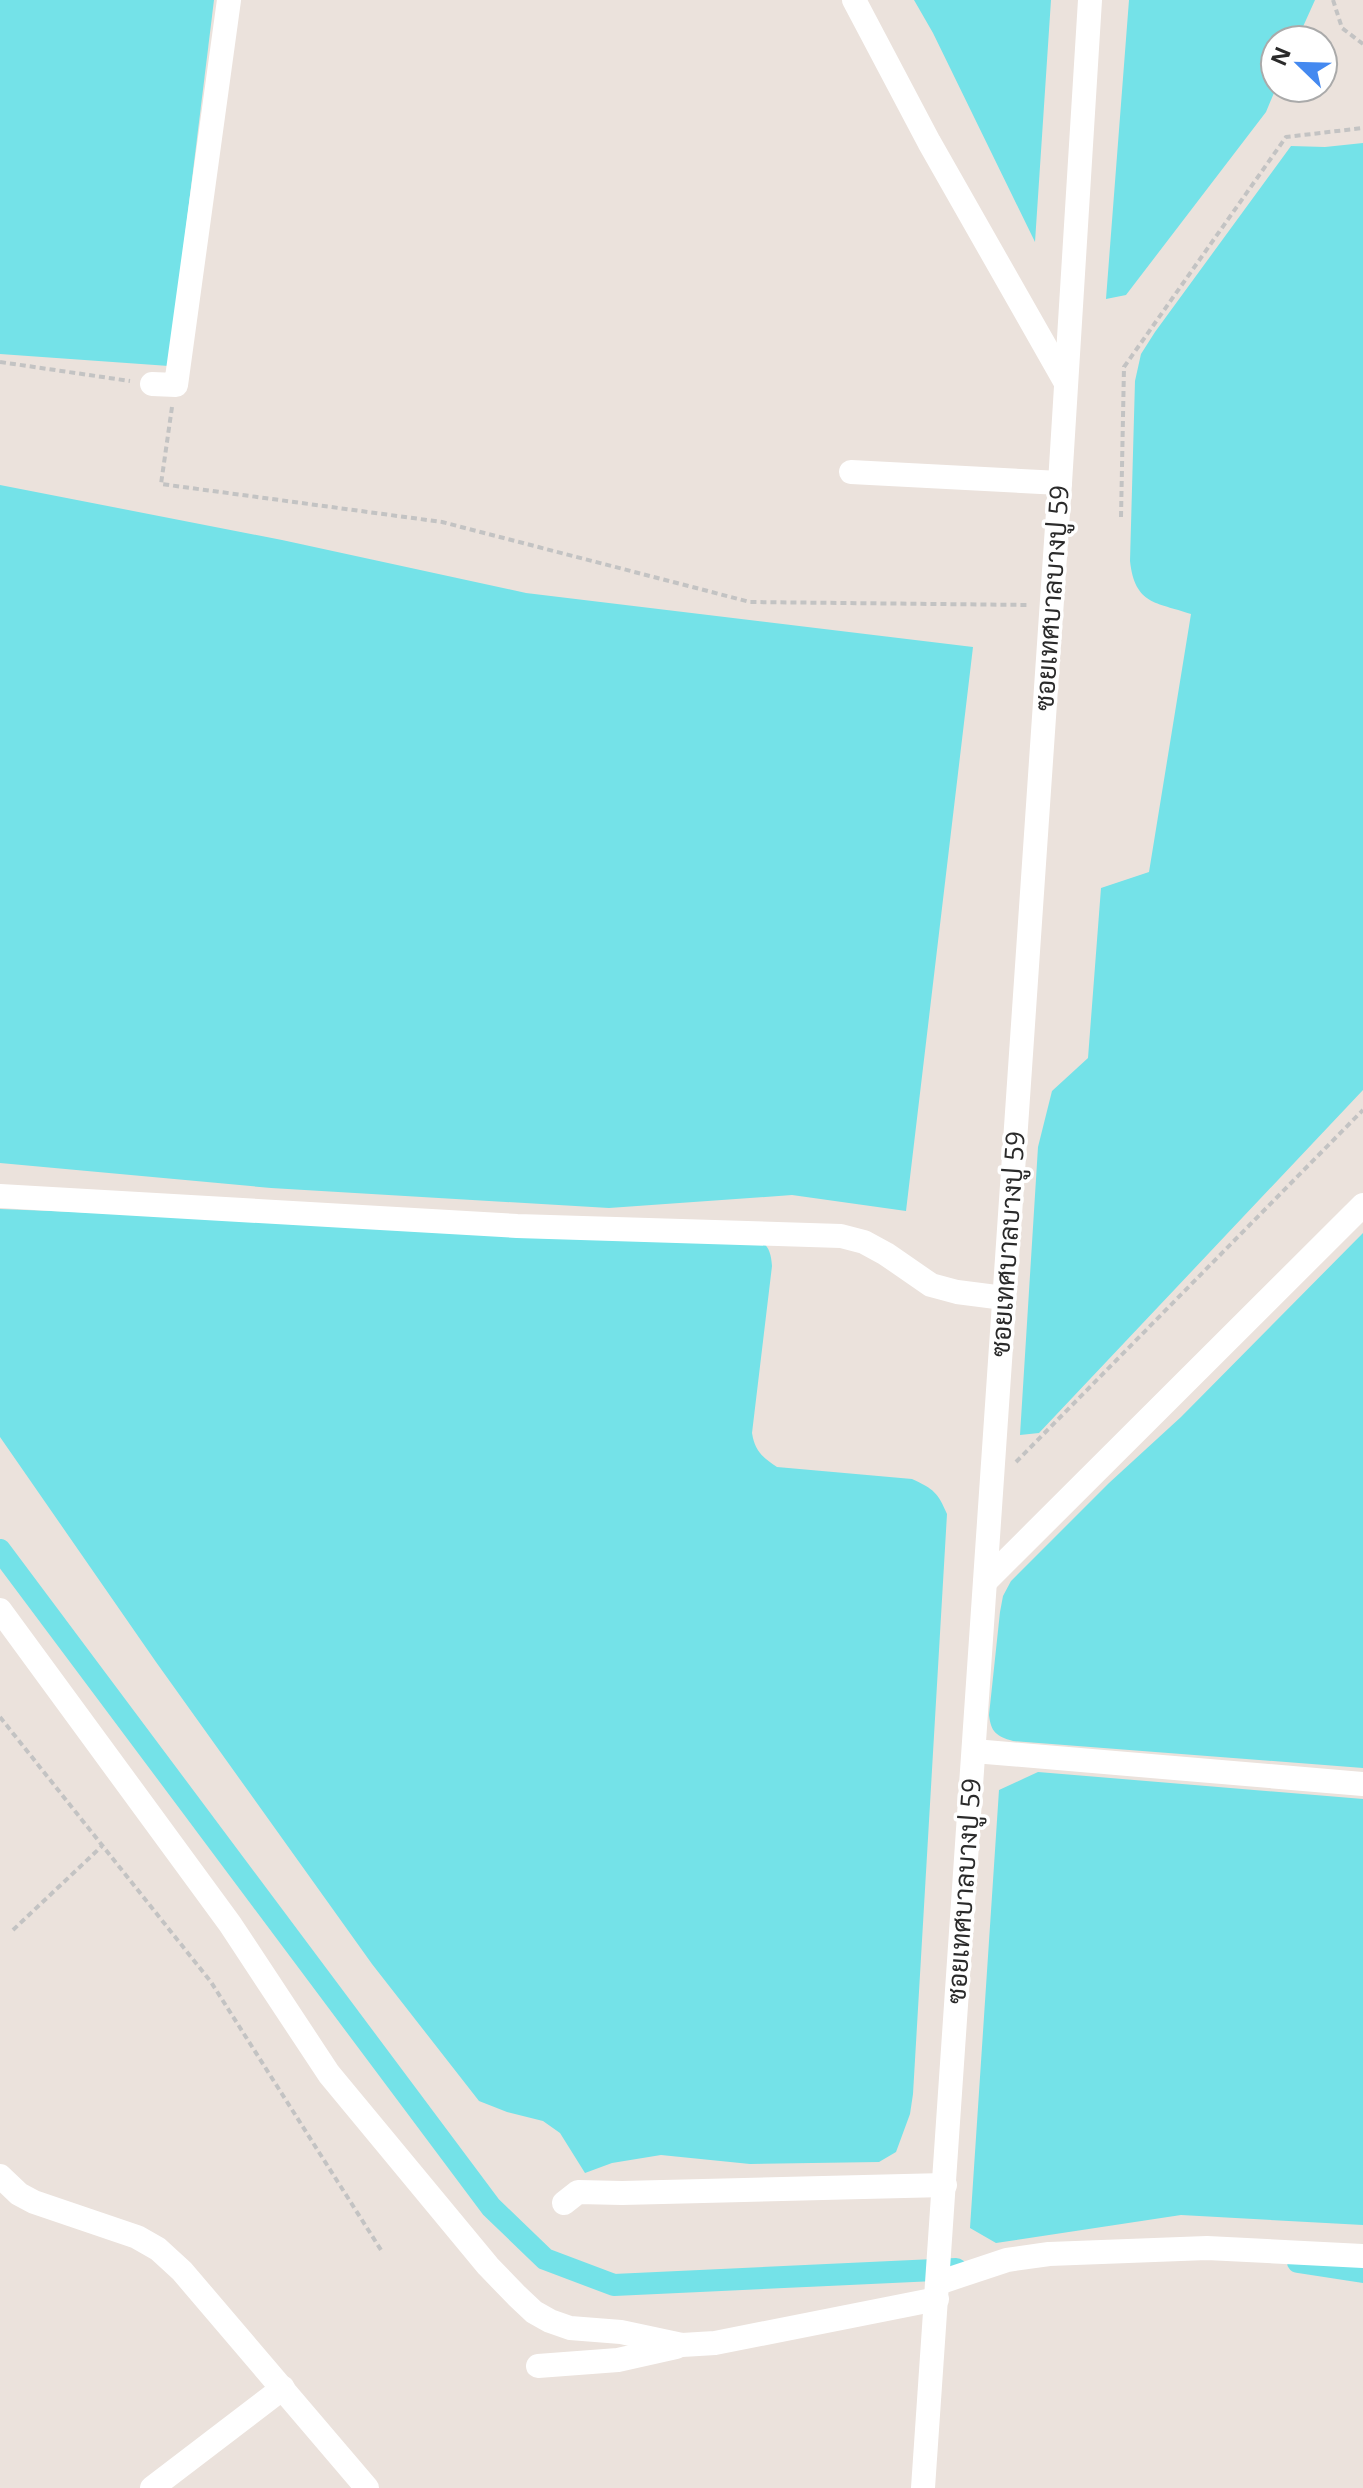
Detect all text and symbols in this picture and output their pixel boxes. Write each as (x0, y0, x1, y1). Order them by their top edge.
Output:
north arrow (1259, 24, 1339, 104)
text: N (1262, 42, 1297, 70)
street label: ซอยเทศบาลบางปู 59 (1025, 484, 1078, 712)
street label: ซอยเทศบาลบางปู 59 (981, 1130, 1034, 1358)
street label: ซอยเทศบาลบางปู 59 (937, 1777, 990, 2005)

